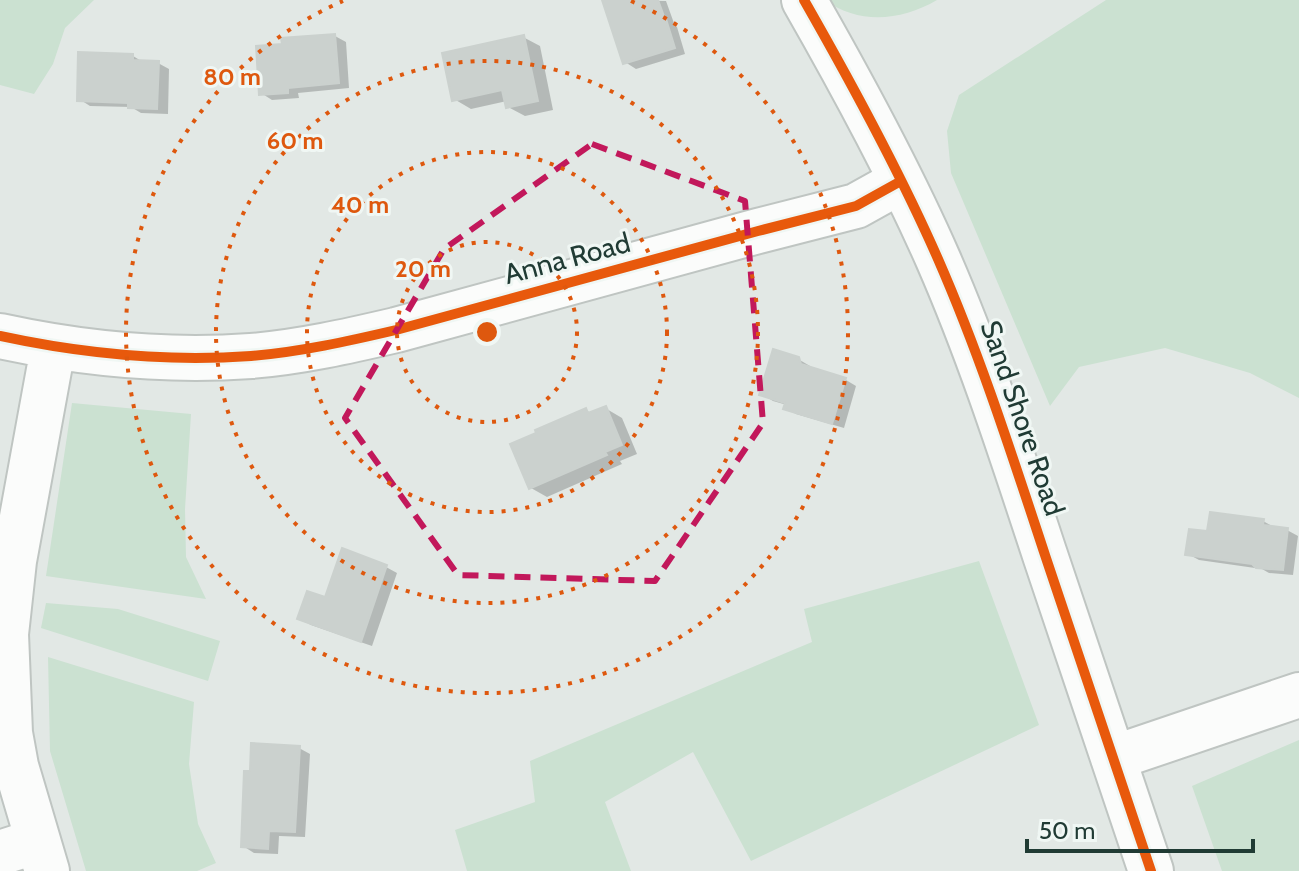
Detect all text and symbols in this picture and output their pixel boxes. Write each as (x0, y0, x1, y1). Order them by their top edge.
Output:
text: 80 m (203, 62, 261, 91)
text: 60 m (267, 126, 323, 155)
text: 40 m (331, 190, 389, 219)
street label: Anna Road (500, 225, 634, 291)
text: 20 m (395, 254, 451, 283)
street label: Sand Shore Road (974, 316, 1072, 520)
centre of rings (473, 318, 501, 346)
scale bar (1027, 803, 1253, 853)
text: 50 m (1039, 816, 1095, 845)

